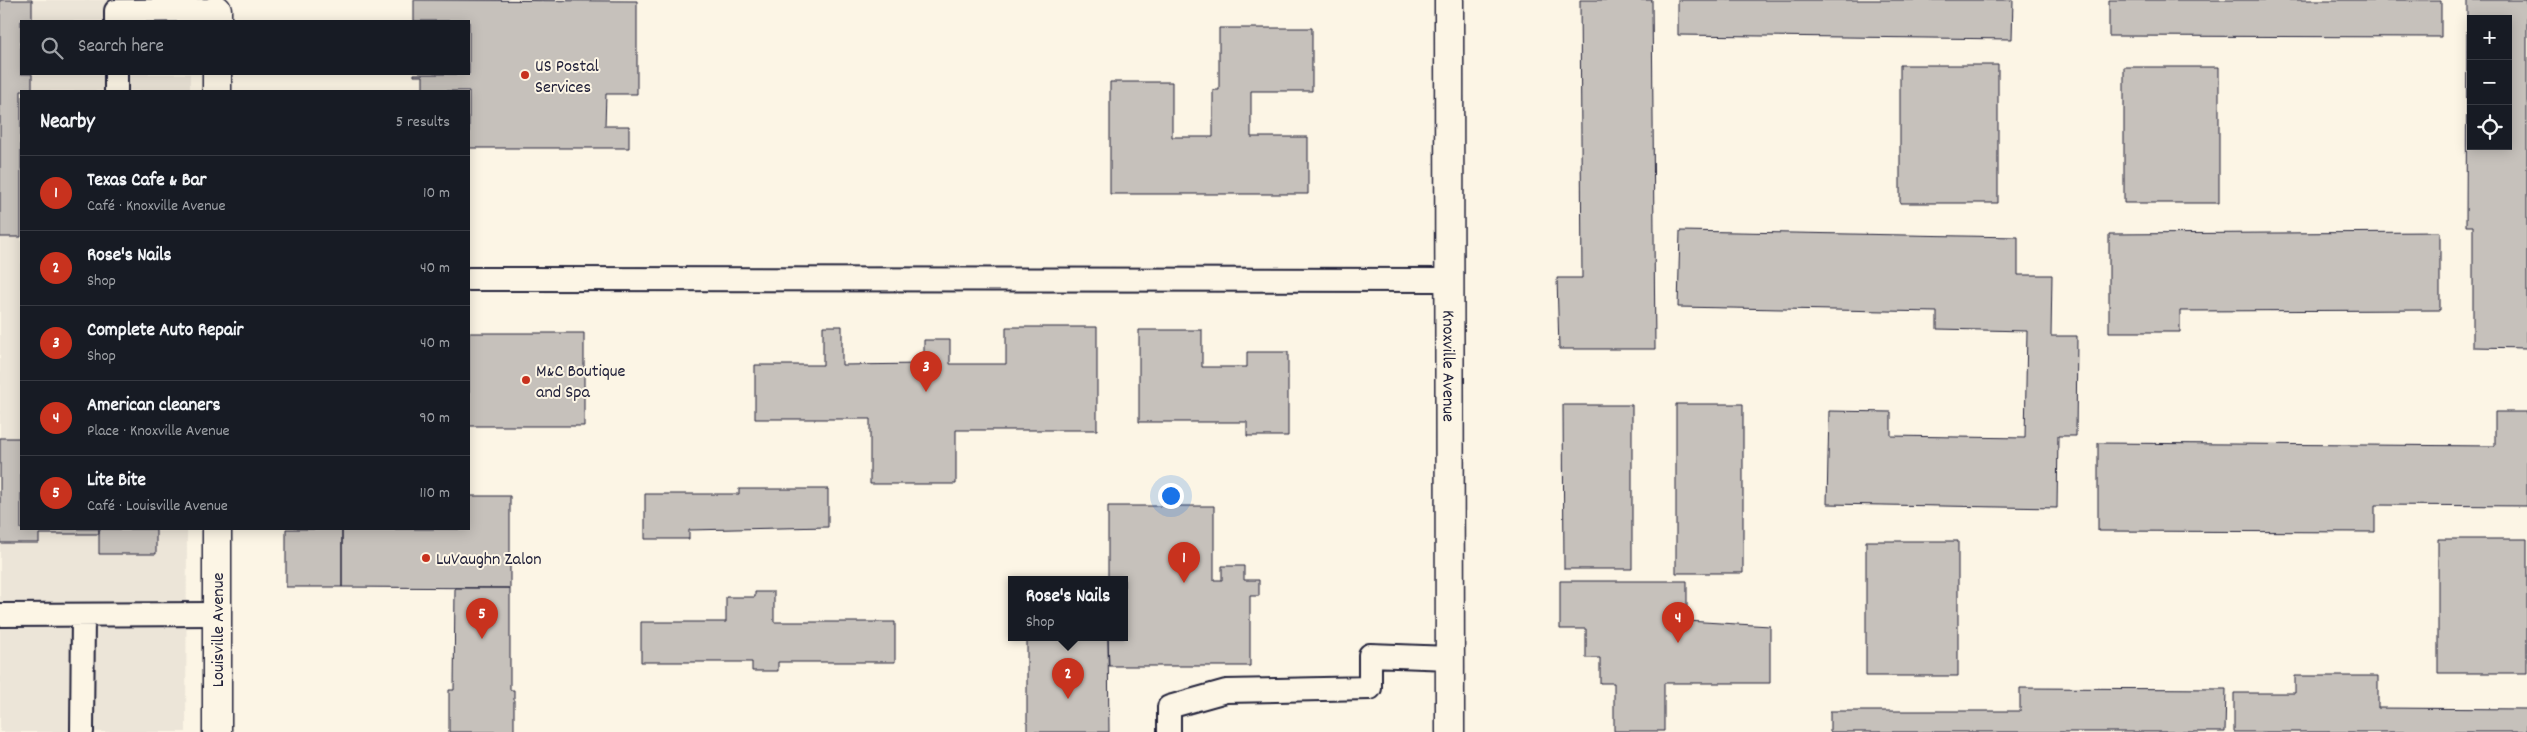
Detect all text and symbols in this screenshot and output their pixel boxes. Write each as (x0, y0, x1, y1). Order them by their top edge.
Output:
map controls (2467, 15, 2512, 150)
button: + (2467, 15, 2512, 60)
search box (20, 20, 470, 75)
icon: search (38, 34, 66, 62)
text: Search here (78, 34, 164, 61)
place label: US Postal Services (535, 55, 600, 101)
button: − (2467, 60, 2512, 105)
marker: US Postal Services (519, 69, 531, 81)
button: locate (2467, 105, 2512, 150)
text: Nearby (40, 108, 95, 138)
text: 5 results (396, 111, 450, 134)
text: Texas Cafe & Bar (87, 168, 207, 195)
text: 1 (54, 182, 58, 205)
text: 10 m (423, 182, 450, 205)
text: Café · Knoxville Avenue (87, 195, 225, 218)
text: Rose's Nails (87, 243, 171, 270)
text: 2 (53, 257, 60, 280)
text: 40 m (420, 257, 450, 280)
text: Shop (87, 270, 116, 293)
street label: Knoxville Avenue (1434, 310, 1460, 422)
text: Complete Auto Repair (87, 318, 243, 345)
text: 3 (52, 332, 60, 355)
text: 40 m (420, 332, 450, 355)
text: Shop (87, 345, 116, 368)
pin: 3 (910, 351, 942, 392)
place label: M&C Boutique and Spa (536, 360, 625, 406)
marker: M&C Boutique and Spa (520, 374, 532, 386)
text: American cleaners (87, 393, 221, 420)
text: 4 (53, 407, 59, 430)
text: 90 m (419, 407, 450, 430)
text: Place · Knoxville Avenue (87, 420, 230, 443)
text: Lite Bite (87, 468, 146, 495)
text: 5 (52, 482, 60, 505)
text: 110 m (420, 482, 450, 505)
your location (1158, 483, 1184, 509)
text: Café · Louisville Avenue (87, 495, 228, 518)
pin: 1 (1168, 542, 1200, 583)
place label: LuVaughn Zalon (436, 548, 542, 573)
marker: LuVaughn Zalon (420, 552, 432, 564)
street label: Louisville Avenue (207, 573, 232, 687)
popup (1008, 576, 1128, 641)
text: Rose's Nails (1026, 584, 1110, 611)
pin: 5 (466, 598, 498, 639)
pin: 4 (1662, 602, 1694, 643)
text: Shop (1026, 611, 1055, 634)
pin: 2 (1052, 658, 1084, 699)

